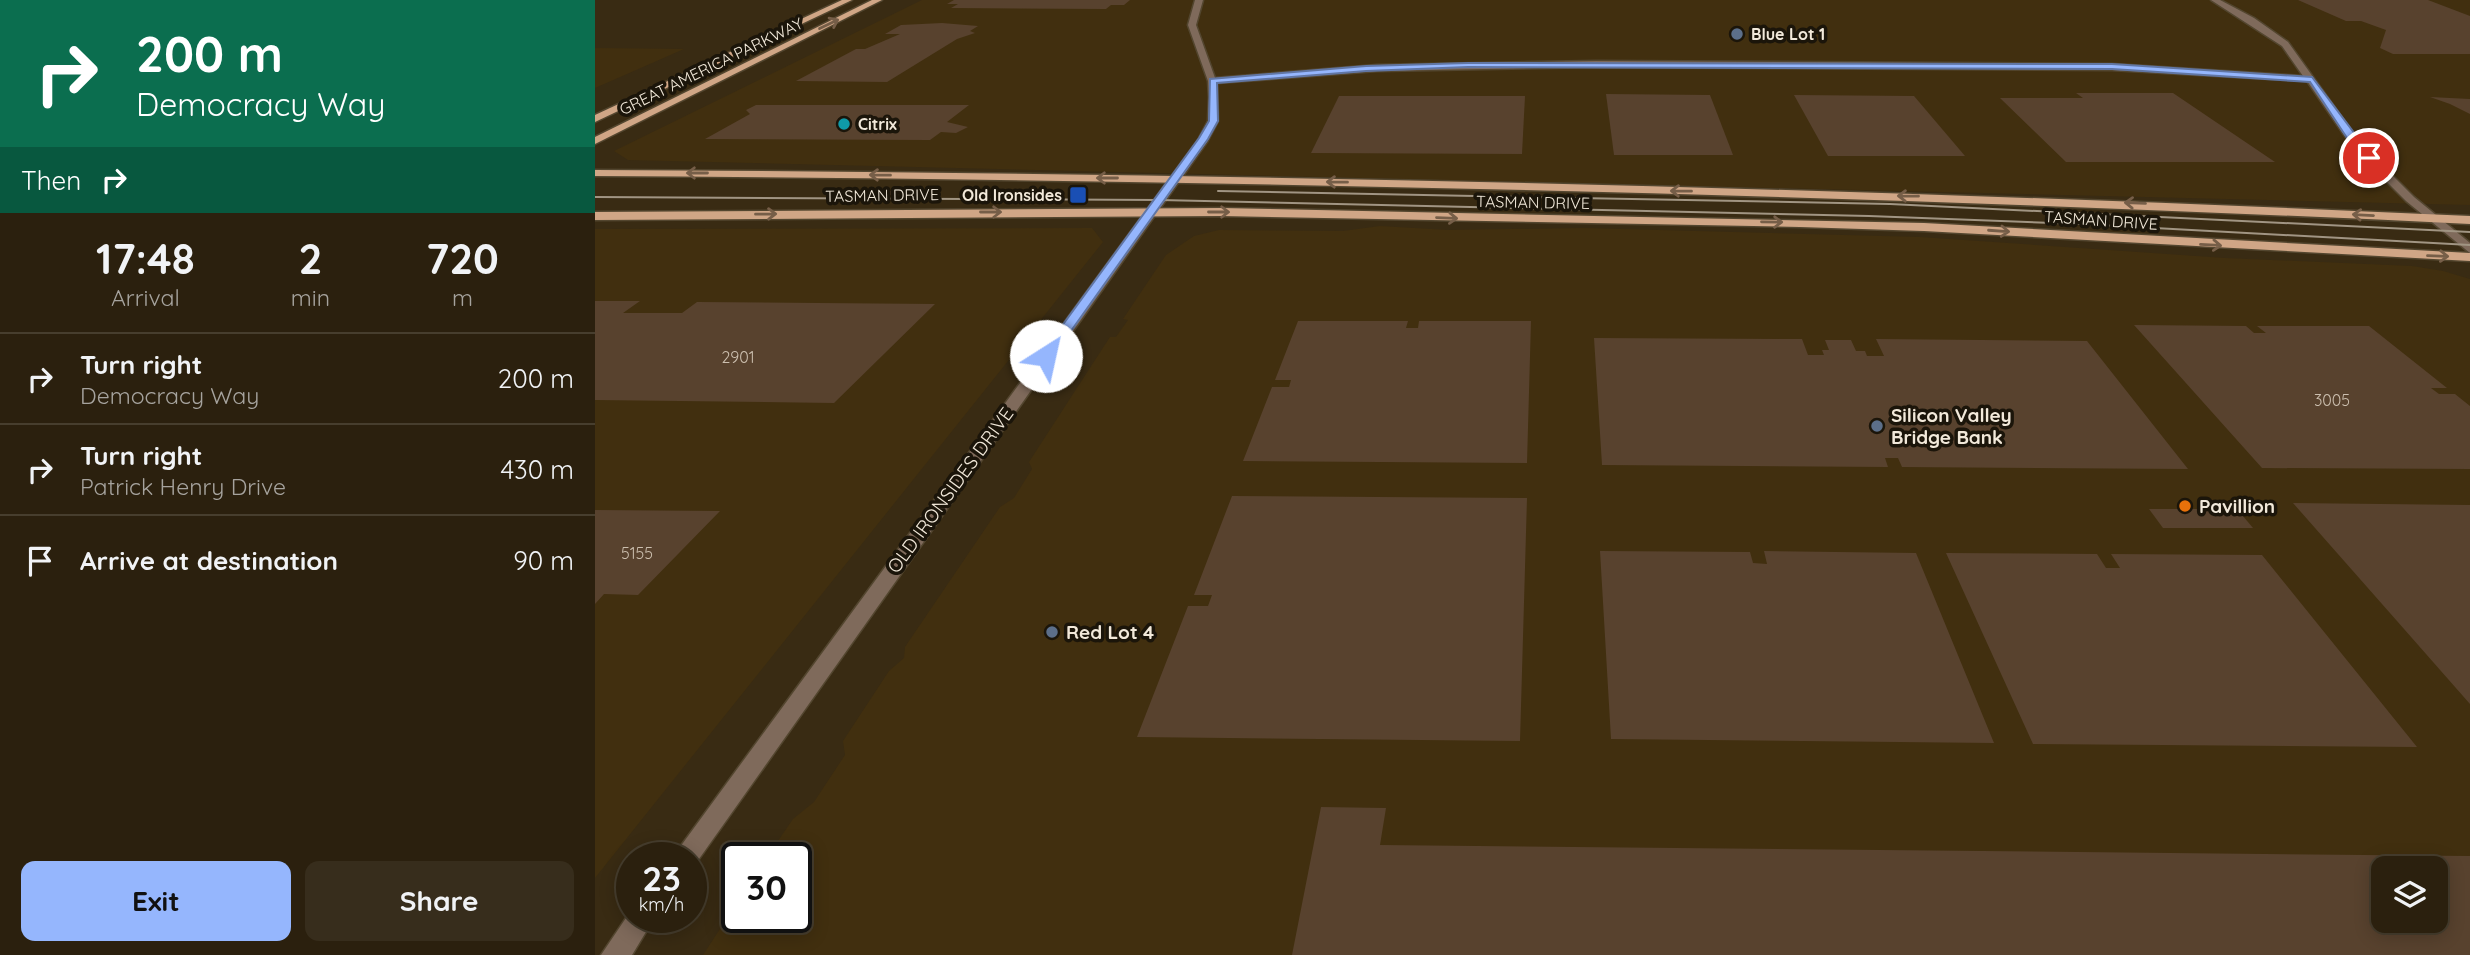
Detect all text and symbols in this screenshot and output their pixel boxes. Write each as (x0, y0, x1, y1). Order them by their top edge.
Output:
street label: GREAT AMERICA PARKWAY (616, 13, 806, 119)
one-way arrow (818, 17, 839, 31)
text: 200 m (136, 23, 283, 84)
place label: Blue Lot 1 (1751, 24, 1825, 44)
marker: Blue Lot 1 (1729, 26, 1745, 42)
icon: right (21, 28, 112, 119)
text: Democracy Way (136, 84, 385, 124)
place label: Citrix (858, 114, 897, 134)
marker: Citrix (836, 116, 852, 132)
pin (2339, 128, 2399, 188)
icon: arrive (2350, 139, 2388, 177)
icon: right (95, 161, 133, 199)
text: Then (21, 164, 81, 197)
one-way arrow (686, 166, 709, 180)
one-way arrow (869, 168, 892, 182)
one-way arrow (1096, 171, 1119, 185)
one-way arrow (1326, 175, 1349, 189)
street label: TASMAN DRIVE (825, 184, 939, 206)
one-way arrow (1669, 184, 1692, 197)
place label: Old Ironsides (962, 185, 1062, 205)
marker: Old Ironsides (1068, 185, 1088, 205)
one-way arrow (1897, 189, 1920, 203)
street label: TASMAN DRIVE (1476, 191, 1590, 213)
one-way arrow (2124, 196, 2147, 209)
one-way arrow (979, 205, 1002, 219)
one-way arrow (1207, 205, 1230, 219)
street label: TASMAN DRIVE (2044, 206, 2158, 234)
one-way arrow (754, 207, 777, 221)
one-way arrow (2351, 208, 2374, 221)
one-way arrow (1435, 211, 1458, 224)
one-way arrow (1760, 215, 1783, 229)
one-way arrow (1988, 225, 2010, 238)
text: 17:48 (96, 232, 195, 285)
text: 2 (298, 232, 322, 285)
text: 720 (426, 232, 499, 285)
one-way arrow (2199, 238, 2222, 251)
one-way arrow (2427, 249, 2450, 262)
text: Arrival (111, 283, 180, 312)
text: min (291, 283, 330, 312)
text: m (452, 283, 473, 312)
position arrow (1009, 319, 1083, 393)
house number: 2901 (721, 347, 755, 367)
text: Turn right (80, 348, 202, 381)
icon: right (21, 360, 59, 398)
text: 200 m (498, 362, 574, 395)
text: Democracy Way (80, 381, 259, 410)
house number: 3005 (2314, 390, 2350, 410)
street label: OLD IRONSIDES DRIVE (882, 402, 1018, 578)
place label: Silicon Valley Bridge Bank (1891, 403, 2012, 449)
marker: Silicon Valley Bridge Bank (1869, 418, 1885, 434)
text: Turn right (80, 439, 202, 472)
icon: right (21, 451, 59, 489)
text: 430 m (500, 453, 574, 486)
text: Patrick Henry Drive (80, 472, 286, 501)
place label: Pavillion (2199, 494, 2275, 518)
marker: Pavillion (2177, 498, 2193, 514)
icon: arrive (21, 542, 59, 580)
house number: 5155 (621, 543, 653, 563)
text: Arrive at destination (80, 544, 338, 577)
text: 90 m (513, 544, 574, 577)
place label: Red Lot 4 (1066, 620, 1154, 644)
marker: Red Lot 4 (1044, 624, 1060, 640)
speed limit sign: 30 (721, 842, 812, 933)
text: 23 (642, 856, 681, 900)
map controls (2371, 856, 2448, 933)
button: layers (2371, 856, 2448, 933)
button: Exit (21, 861, 291, 941)
button: Share (305, 861, 574, 941)
text: km/h (639, 893, 684, 916)

